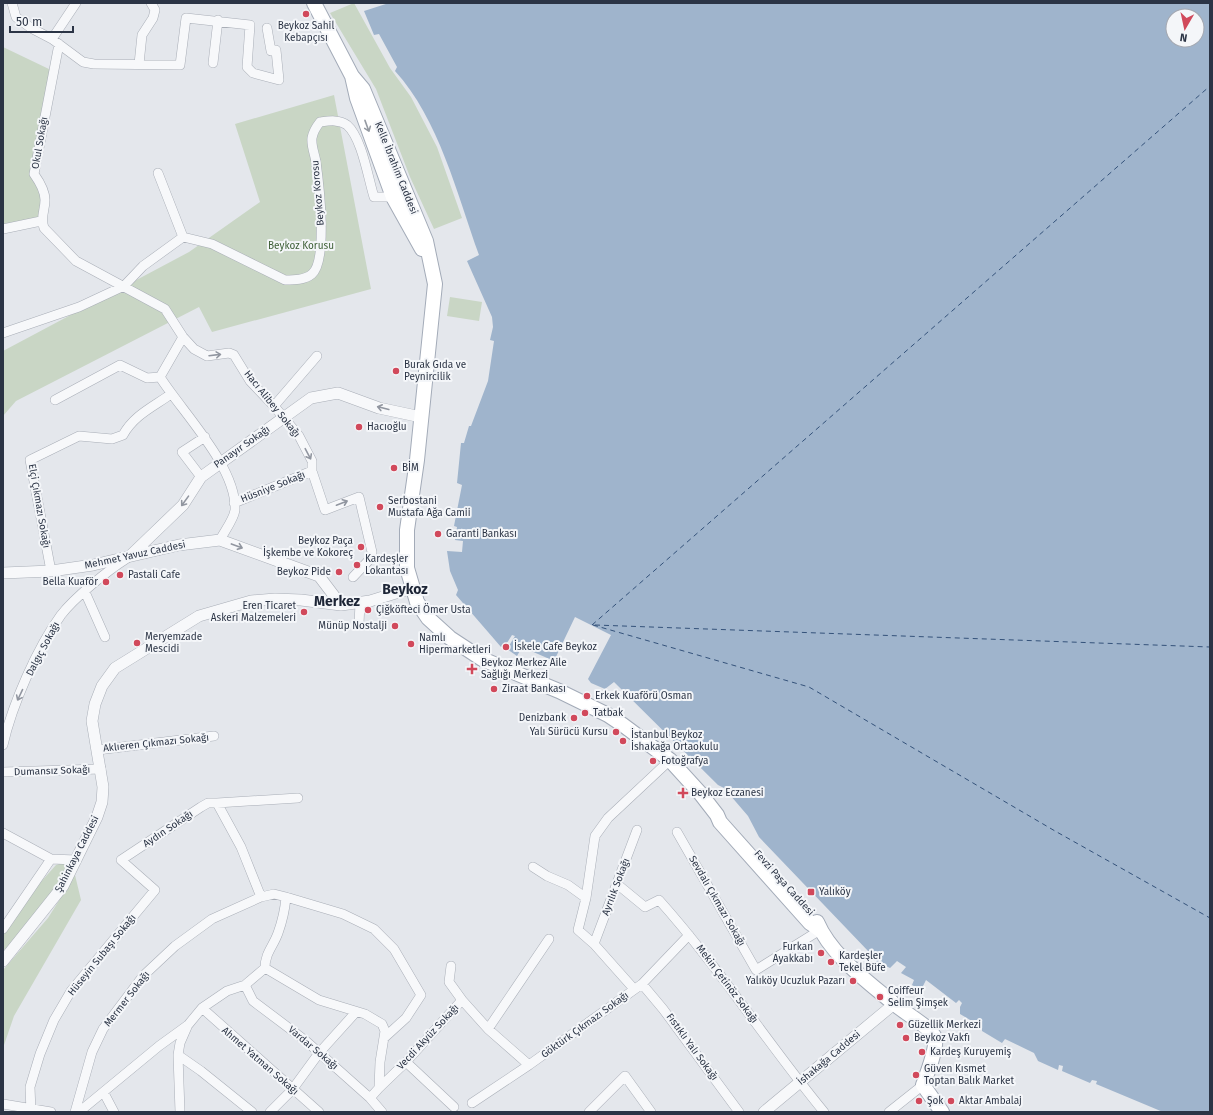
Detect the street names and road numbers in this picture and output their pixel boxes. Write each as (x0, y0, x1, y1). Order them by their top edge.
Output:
street label: Okul Sokağı (29, 116, 51, 170)
street label: Kelle İbrahim Caddesi (372, 119, 422, 216)
street label: Beykoz Korosu (309, 160, 327, 226)
street label: Hacı Alibey Sokağı (241, 368, 303, 440)
street label: Panayır Sokağı (212, 423, 272, 471)
street label: Elçi Çıkmazı Sokağı (26, 463, 52, 549)
street label: Hüsniye Sokağı (239, 469, 307, 505)
street label: Mehmet Yavuz Caddesi (83, 538, 187, 572)
street label: Dalgıç Sokağı (24, 620, 62, 678)
street label: Aklıeren Çıkmazı Sokağı (102, 731, 210, 755)
street label: Dumansız Sokağı (14, 764, 90, 778)
street label: Aydın Sokağı (141, 808, 195, 850)
street label: Şahinkaya Caddesi (52, 814, 102, 894)
street label: Fevzi Paşa Caddesi (751, 848, 817, 918)
street label: Sevdalı Çıkmazı Sokağı (686, 854, 748, 948)
street label: Ayrılık Sokağı (600, 857, 632, 917)
street label: Hüseyin Subaşı Sokağı (66, 912, 138, 998)
street label: Mekin Çetinöz Sokağı (694, 942, 760, 1026)
street label: Mermer Sokağı (102, 969, 152, 1029)
street label: Göktürk Çıkmazı Sokağı (539, 989, 631, 1061)
street label: Vecdi Akyüz Sokağı (395, 1002, 461, 1072)
street label: Fıstıklı Yalı Sokağı (664, 1011, 720, 1083)
street label: Ahmet Yatman Sokağı (219, 1024, 301, 1098)
street label: Vardar Sokağı (286, 1024, 340, 1072)
street label: İshakağa Caddesi (794, 1027, 863, 1088)

